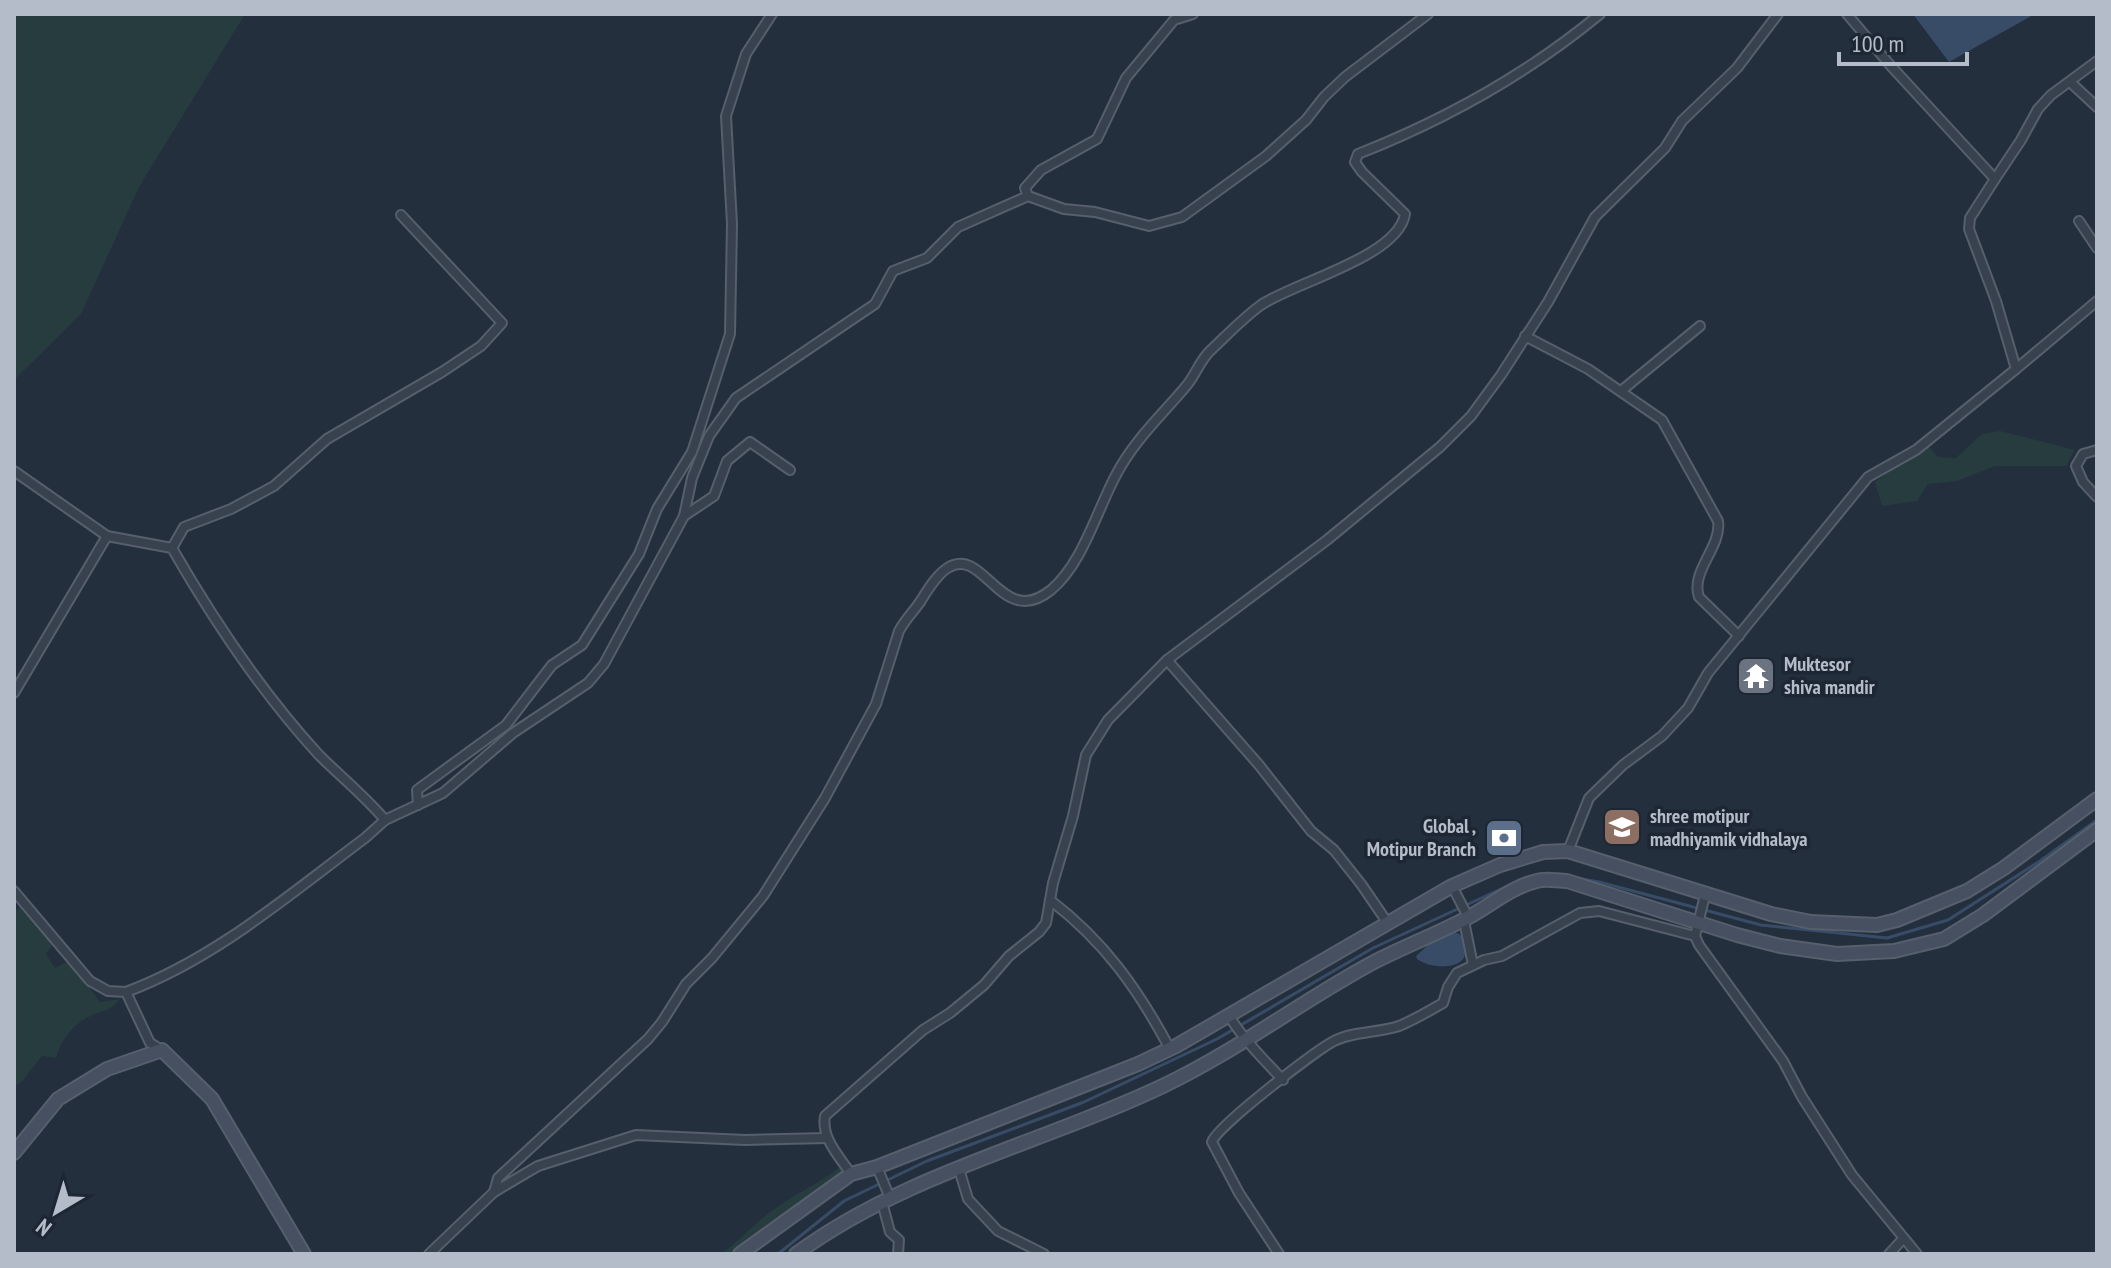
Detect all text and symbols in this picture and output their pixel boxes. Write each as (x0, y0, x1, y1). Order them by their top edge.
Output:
scale bar (1839, 16, 1967, 66)
text: 100 m (1851, 28, 1904, 59)
place label: Muktesor shiva mandir (1784, 651, 1875, 700)
temple icon: Muktesor shiva mandir (1735, 655, 1777, 697)
place label: shree motipur madhiyamik vidhalaya (1650, 803, 1807, 852)
school or university icon: shree motipur madhiyamik vidhalaya (1601, 806, 1643, 848)
place label: Global , Motipur Branch (1367, 813, 1476, 862)
bank icon: Global , Motipur Branch (1483, 817, 1525, 859)
north arrow (16, 1172, 96, 1252)
text: N (30, 1213, 57, 1242)

